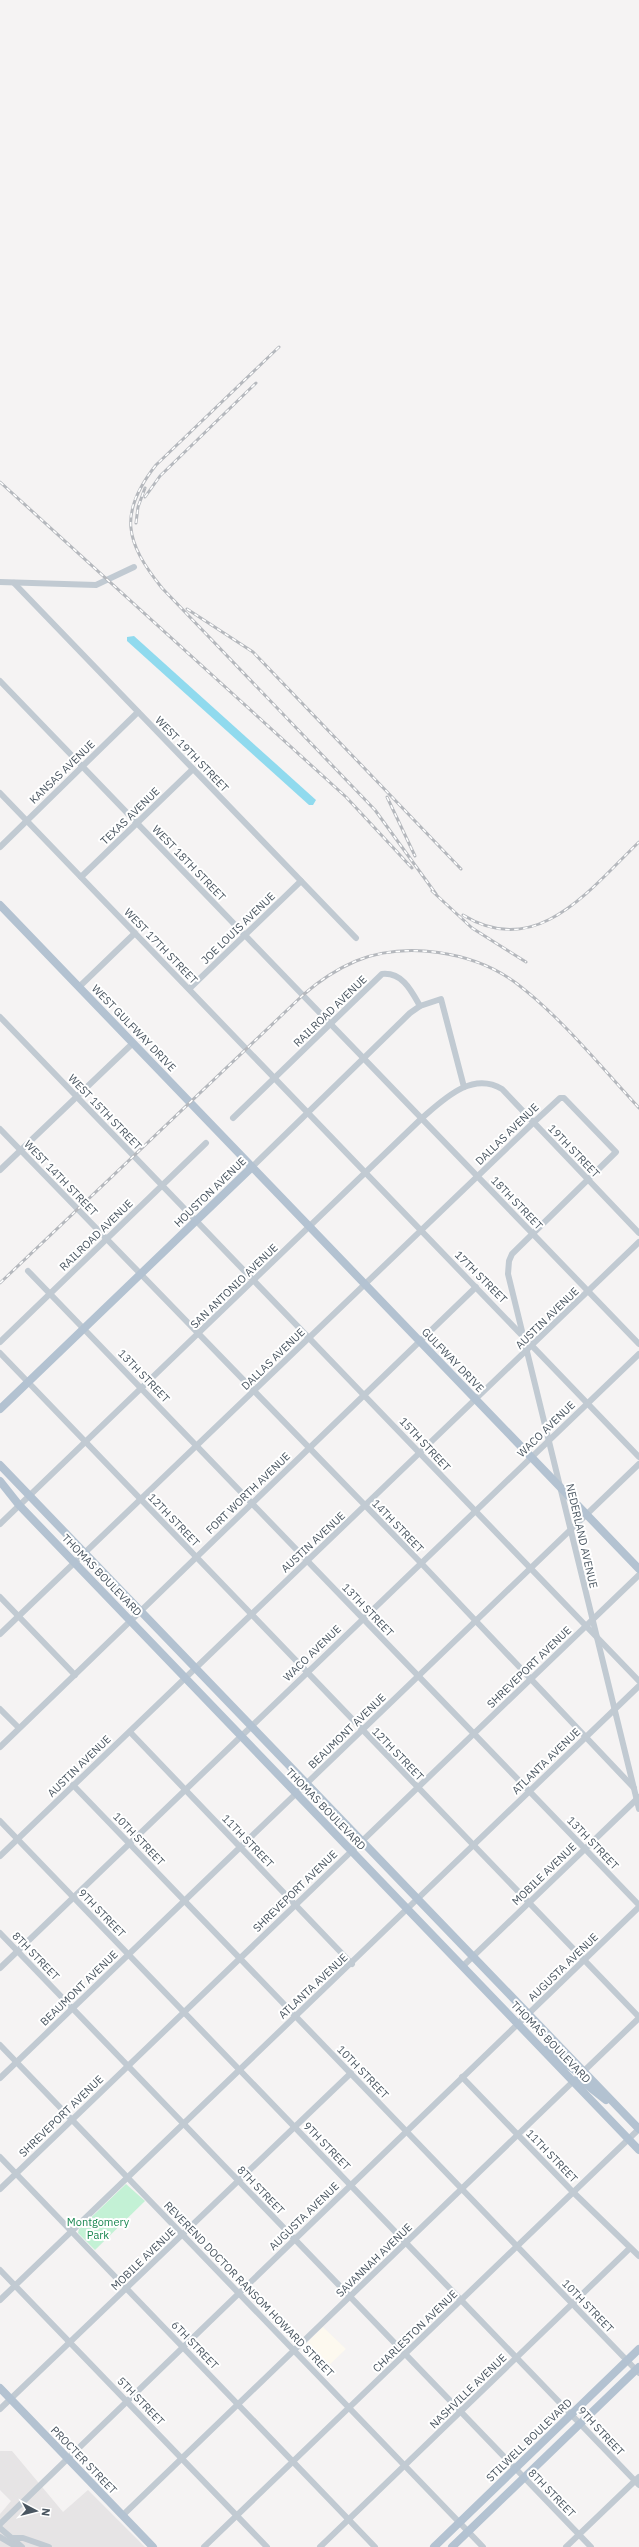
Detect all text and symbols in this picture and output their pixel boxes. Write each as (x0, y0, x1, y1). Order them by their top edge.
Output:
street label: WEST 19TH STREET (152, 713, 232, 795)
street label: KANSAS AVENUE (26, 737, 98, 807)
street label: TEXAS AVENUE (97, 784, 163, 848)
street label: WEST 18TH STREET (149, 822, 229, 904)
street label: JOE LOUIS AVENUE (198, 889, 278, 967)
street label: WEST 17TH STREET (121, 905, 201, 987)
street label: RAILROAD AVENUE (290, 972, 370, 1050)
street label: WEST GULFWAY DRIVE (89, 982, 179, 1074)
street label: WEST 15TH STREET (65, 1071, 145, 1153)
street label: DALLAS AVENUE (472, 1100, 542, 1168)
street label: 19TH STREET (545, 1121, 603, 1181)
street label: WEST 14TH STREET (21, 1137, 101, 1219)
street label: HOUSTON AVENUE (171, 1154, 249, 1230)
street label: 18TH STREET (488, 1173, 546, 1233)
street label: RAILROAD AVENUE (56, 1196, 136, 1274)
street label: SAN ANTONIO AVENUE (187, 1241, 281, 1331)
street label: 17TH STREET (452, 1248, 511, 1307)
street label: AUSTIN AVENUE (512, 1284, 582, 1352)
street label: DALLAS AVENUE (238, 1325, 308, 1393)
street label: GULFWAY DRIVE (419, 1325, 487, 1395)
street label: 13TH STREET (115, 1346, 173, 1406)
street label: WACO AVENUE (514, 1398, 578, 1460)
street label: 15TH STREET (397, 1414, 454, 1474)
street label: FORT WORTH AVENUE (203, 1449, 293, 1537)
street label: NEDERLAND AVENUE (563, 1482, 601, 1590)
street label: 12TH STREET (145, 1490, 203, 1550)
street label: 14TH STREET (369, 1496, 427, 1556)
street label: AUSTIN AVENUE (278, 1509, 348, 1575)
street label: THOMAS BOULEVARD (59, 1531, 145, 1619)
street label: 13TH STREET (339, 1580, 397, 1640)
street label: WACO AVENUE (280, 1622, 344, 1684)
street label: SHREVEPORT AVENUE (484, 1623, 574, 1711)
street label: BEAUMONT AVENUE (305, 1690, 389, 1772)
street label: 12TH STREET (369, 1724, 427, 1784)
street label: ATLANTA AVENUE (509, 1725, 583, 1797)
street label: AUSTIN AVENUE (44, 1732, 114, 1800)
street label: THOMAS BOULEVARD (283, 1765, 369, 1853)
street label: 10TH STREET (110, 1809, 168, 1869)
street label: 11TH STREET (219, 1811, 277, 1871)
street label: 13TH STREET (564, 1813, 622, 1873)
street label: MOBILE AVENUE (509, 1840, 579, 1908)
street label: SHREVEPORT AVENUE (250, 1847, 340, 1935)
street label: 9TH STREET (75, 1886, 129, 1941)
street label: 8TH STREET (9, 1929, 63, 1984)
street label: AUGUSTA AVENUE (525, 1930, 601, 2004)
street label: BEAUMONT AVENUE (37, 1947, 121, 2029)
street label: ATLANTA AVENUE (275, 1950, 351, 2022)
street label: THOMAS BOULEVARD (508, 1998, 594, 2086)
street label: 10TH STREET (334, 2042, 392, 2102)
street label: SHREVEPORT AVENUE (16, 2072, 106, 2160)
street label: 9TH STREET (300, 2119, 354, 2174)
street label: 11TH STREET (523, 2126, 581, 2186)
street label: 8TH STREET (234, 2163, 288, 2218)
street label: AUGUSTA AVENUE (266, 2179, 342, 2253)
street label: REVEREND DOCTOR RANSOM HOWARD STREET (161, 2198, 337, 2380)
park label: Montgomery Park (67, 2215, 130, 2242)
street label: SAVANNAH AVENUE (333, 2220, 415, 2300)
street label: MOBILE AVENUE (108, 2225, 178, 2293)
street label: 10TH STREET (559, 2276, 617, 2336)
street label: CHARLESTON AVENUE (370, 2287, 460, 2375)
street label: 6TH STREET (168, 2318, 222, 2373)
street label: NASHVILLE AVENUE (427, 2351, 509, 2431)
street label: 5TH STREET (114, 2374, 168, 2429)
street label: STILWELL BOULEVARD (483, 2395, 575, 2485)
street label: 9TH STREET (575, 2404, 628, 2459)
street label: PROCTER STREET (48, 2423, 121, 2497)
street label: 8TH STREET (525, 2466, 579, 2521)
north arrow (16, 2491, 56, 2531)
text: N (38, 2507, 53, 2517)

